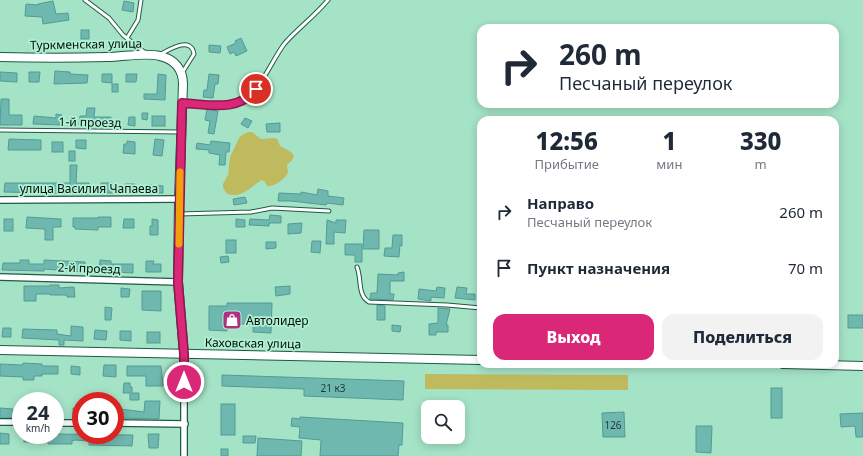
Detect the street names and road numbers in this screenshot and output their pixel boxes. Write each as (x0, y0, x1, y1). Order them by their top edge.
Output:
street label: Туркменская улица (30, 35, 142, 53)
street label: 1-й проезд (58, 113, 122, 131)
street label: улица Василия Чапаева (20, 180, 158, 197)
street label: 2-й проезд (57, 258, 121, 278)
street label: Каховская улица (205, 334, 301, 352)

